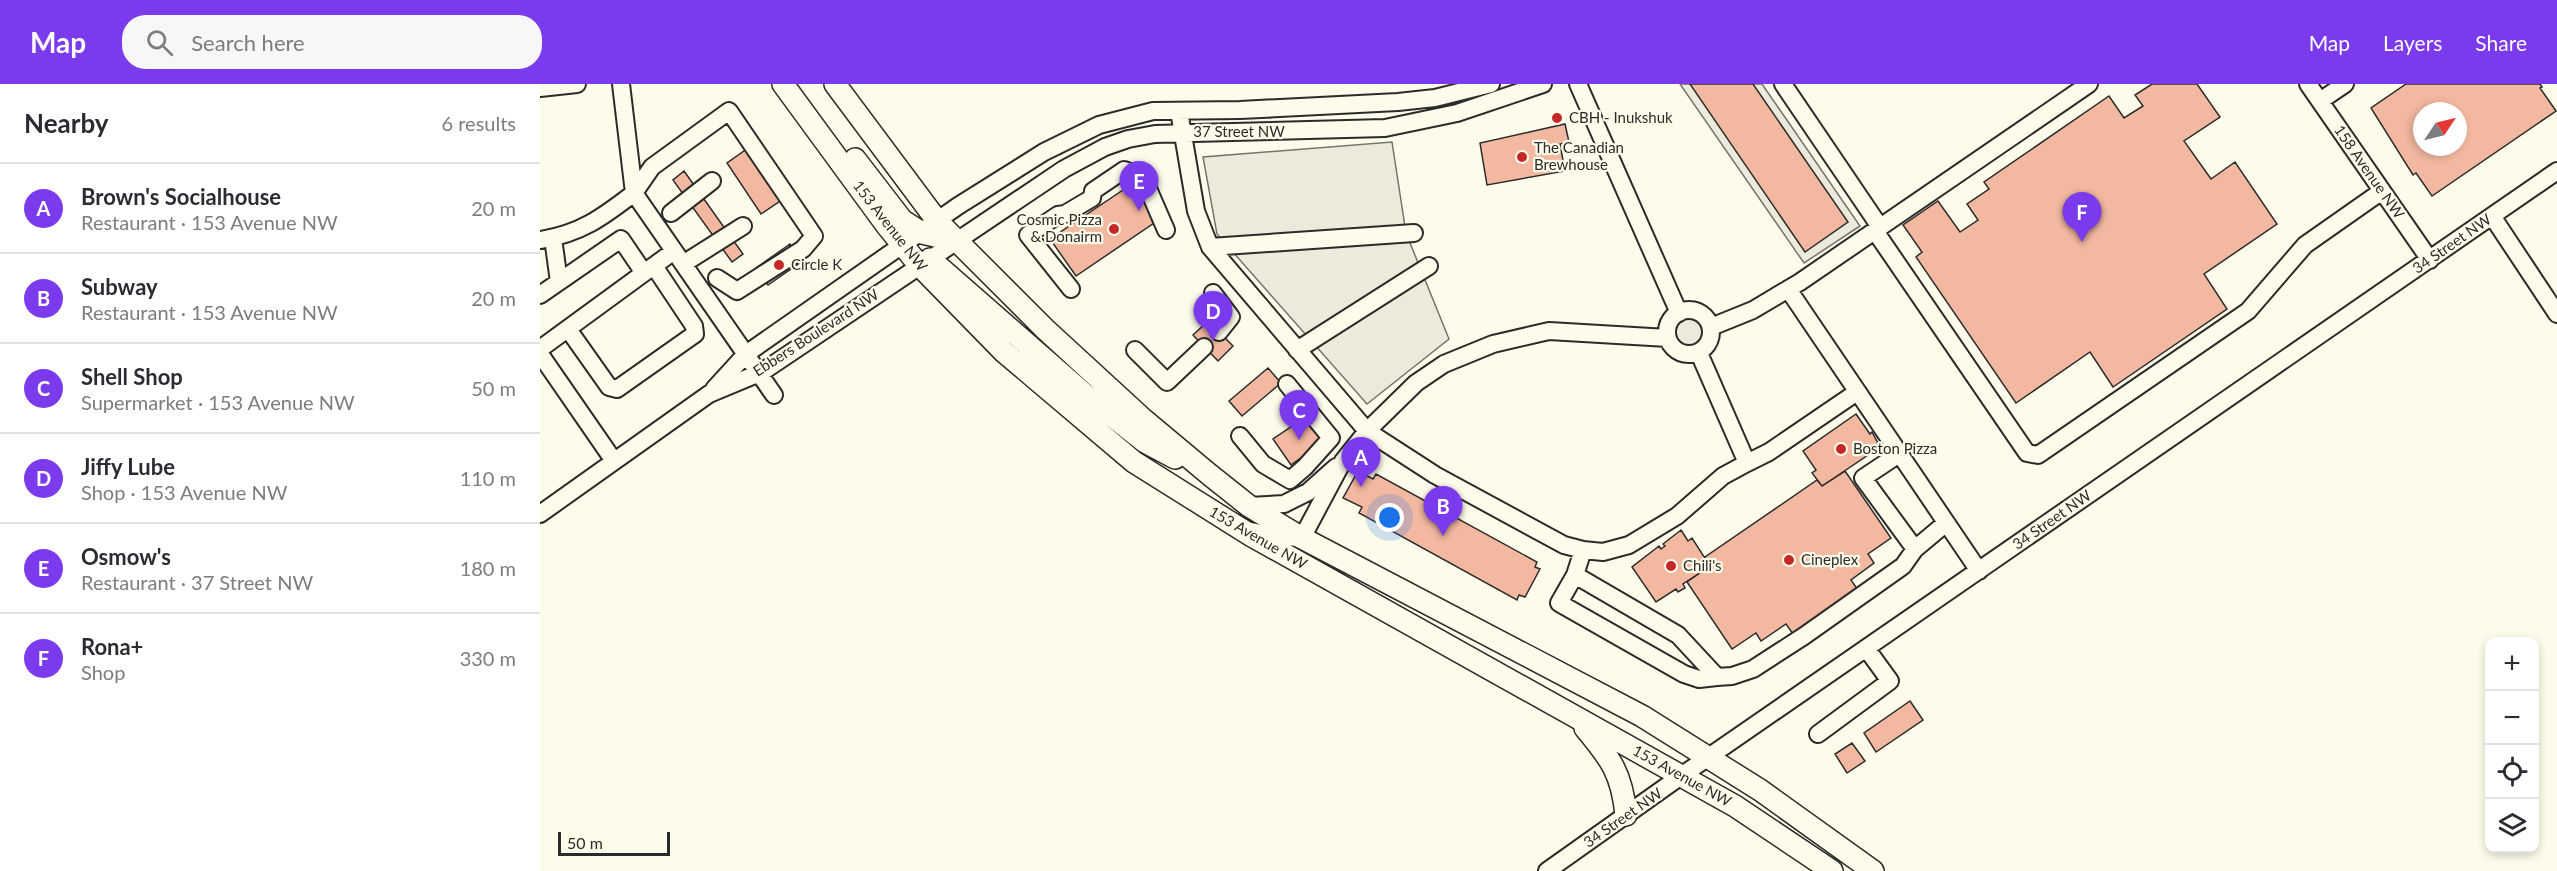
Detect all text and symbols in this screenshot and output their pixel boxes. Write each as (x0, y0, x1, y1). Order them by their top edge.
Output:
search box (122, 15, 542, 69)
text: Map (30, 25, 86, 59)
icon: search (143, 26, 176, 59)
text: Search here (191, 29, 305, 56)
text: Map (2309, 30, 2350, 55)
text: Layers (2383, 30, 2442, 55)
text: Share (2475, 30, 2527, 55)
north arrow (2413, 102, 2467, 156)
text: Nearby (24, 107, 109, 139)
place label: CBH - Inukshuk (1569, 108, 1673, 126)
text: 6 results (441, 111, 516, 135)
marker: CBH - Inukshuk (1550, 111, 1564, 125)
street label: 158 Avenue NW (2331, 121, 2409, 222)
street label: 37 Street NW (1193, 122, 1285, 140)
place label: The Canadian Brewhouse (1534, 138, 1624, 173)
marker: The Canadian Brewhouse (1515, 150, 1529, 164)
pin: E (1120, 162, 1158, 211)
street label: 153 Avenue NW (850, 177, 932, 275)
text: Brown's Socialhouse (81, 183, 281, 210)
pin: F (2062, 192, 2102, 242)
text: A (37, 196, 50, 220)
text: 20 m (471, 196, 516, 220)
street label: 34 Street NW (2409, 209, 2494, 277)
text: Restaurant · 153 Avenue NW (81, 210, 338, 234)
place label: Cosmic Pizza & Donairm (1017, 210, 1102, 245)
marker: Cosmic Pizza & Donairm (1107, 222, 1121, 236)
place label: Circle K (791, 255, 842, 273)
marker: Circle K (772, 258, 786, 272)
text: Subway (81, 273, 158, 300)
street label: Ebbers Boulevard NW (749, 285, 882, 380)
text: B (37, 286, 50, 310)
text: 20 m (471, 286, 516, 310)
pin: D (1194, 292, 1232, 341)
text: Restaurant · 153 Avenue NW (81, 300, 338, 324)
text: Shell Shop (81, 363, 183, 390)
text: C (37, 376, 50, 400)
text: 50 m (471, 376, 516, 400)
text: Supermarket · 153 Avenue NW (81, 390, 355, 414)
pin: C (1280, 390, 1318, 440)
pin: A (1342, 438, 1380, 487)
place label: Boston Pizza (1853, 439, 1937, 457)
marker: Boston Pizza (1834, 442, 1848, 456)
text: Jiffy Lube (81, 453, 175, 480)
text: D (36, 466, 51, 490)
text: 110 m (460, 466, 516, 490)
text: Shop · 153 Avenue NW (81, 480, 287, 504)
street label: 34 Street NW (2009, 485, 2094, 553)
pin: B (1424, 486, 1462, 536)
street label: 153 Avenue NW (1206, 502, 1311, 573)
your location (1375, 503, 1404, 532)
text: Osmow's (81, 543, 171, 570)
place label: Cineplex (1801, 550, 1859, 568)
marker: Cineplex (1782, 553, 1796, 567)
text: E (38, 556, 49, 580)
text: 180 m (460, 556, 516, 580)
place label: Chili's (1683, 556, 1722, 574)
marker: Chili's (1664, 559, 1678, 573)
text: Restaurant · 37 Street NW (81, 570, 313, 594)
text: Rona+ (81, 633, 143, 660)
map controls (2485, 637, 2539, 853)
button: + (2485, 637, 2539, 691)
text: F (38, 646, 49, 670)
text: 330 m (460, 646, 516, 670)
text: Shop (81, 660, 125, 684)
button: − (2485, 691, 2539, 745)
street label: 153 Avenue NW (1630, 741, 1735, 810)
button: locate (2485, 745, 2539, 799)
street label: 34 Street NW (1580, 783, 1665, 851)
button: layers (2485, 799, 2539, 853)
scale bar (558, 829, 670, 856)
text: 50 m (567, 833, 603, 852)

